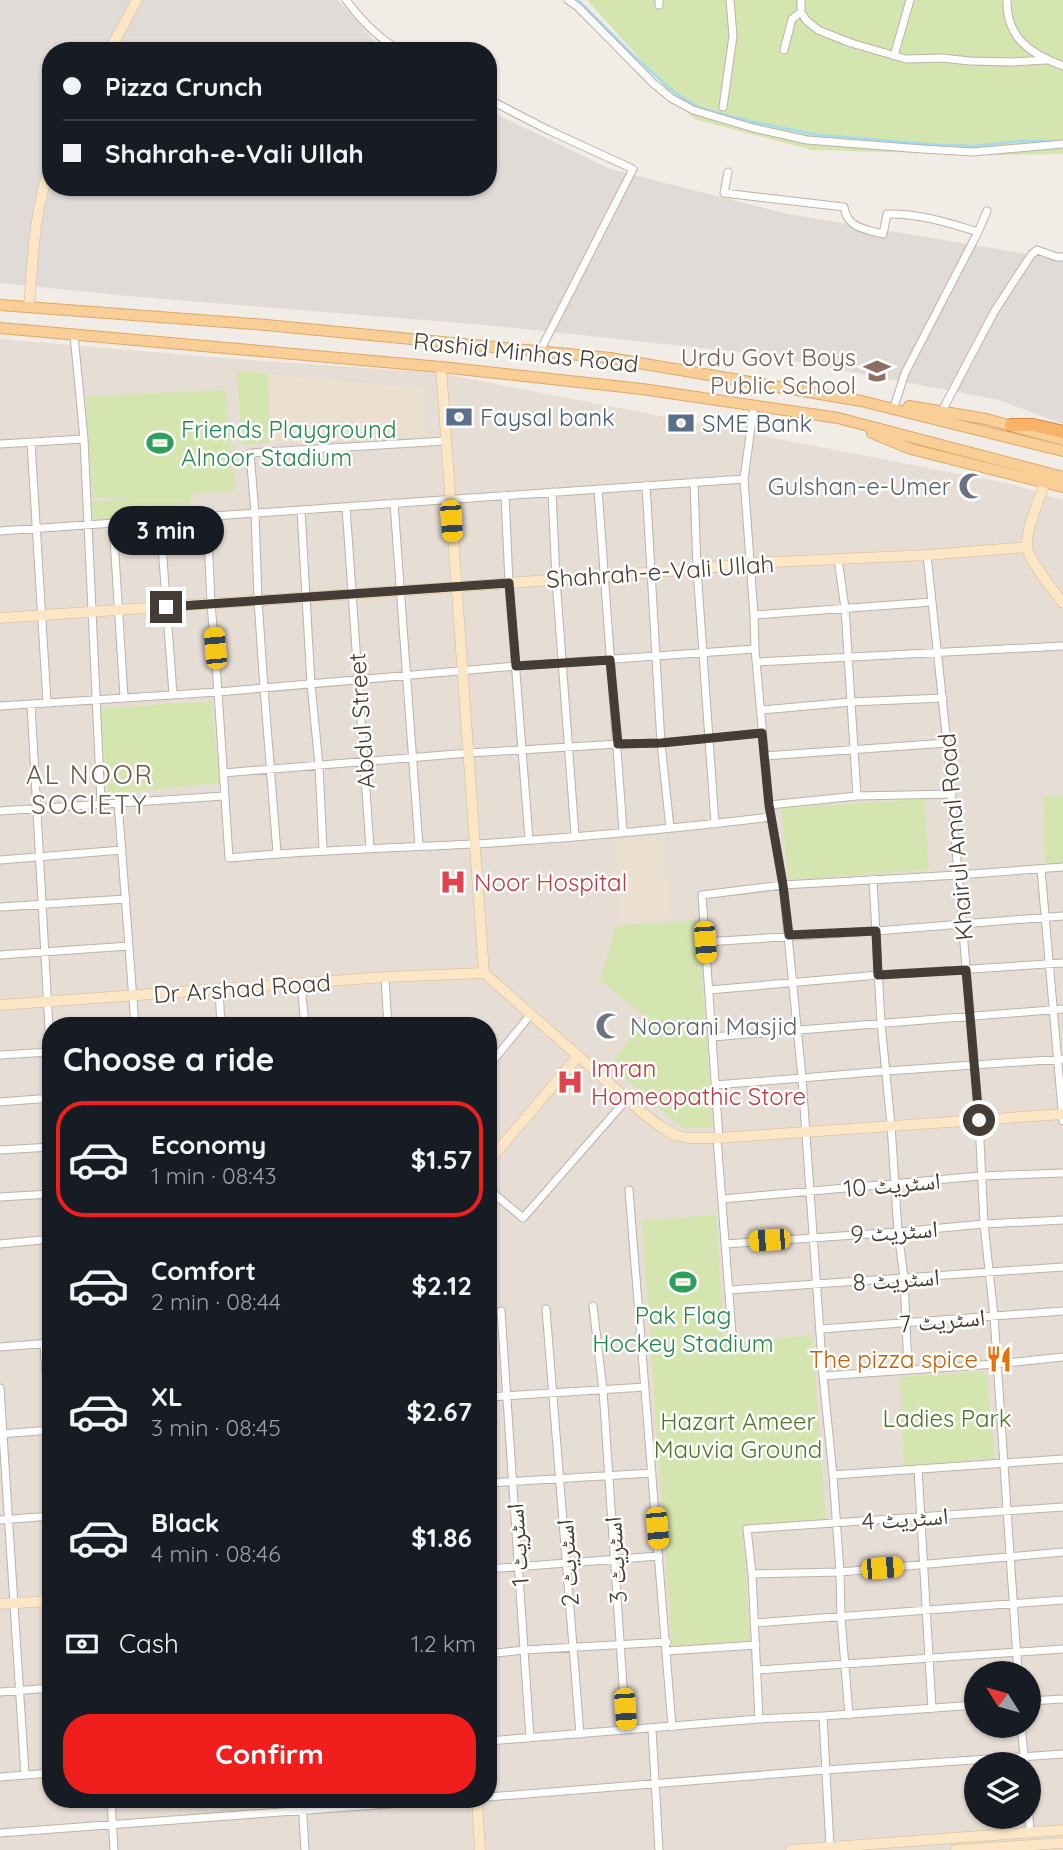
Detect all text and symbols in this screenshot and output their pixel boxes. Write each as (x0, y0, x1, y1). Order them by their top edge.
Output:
text: Pizza Crunch (105, 70, 263, 103)
text: Shahrah-e-Vali Ullah (105, 137, 364, 170)
street label: Rashid Minhas Road (412, 325, 640, 379)
place label: Urdu Govt Boys Public School (681, 342, 856, 400)
school or university icon: Urdu Govt Boys Public School (862, 356, 892, 386)
bank icon: Faysal bank (444, 402, 474, 432)
place label: Faysal bank (480, 402, 615, 432)
bank icon: SME Bank (666, 408, 696, 438)
place label: SME Bank (702, 408, 812, 438)
place label: Friends Playground Alnoor Stadium (181, 414, 396, 472)
sports icon: Friends Playground Alnoor Stadium (145, 428, 175, 458)
place label: Gulshan-e-Umer (768, 471, 951, 501)
mosque icon: Gulshan-e-Umer (957, 471, 987, 501)
car (440, 499, 463, 543)
callout: 3 min (108, 505, 224, 554)
text: 3 min (136, 516, 196, 545)
street label: Shahrah-e-Vali Ullah (545, 548, 775, 594)
route end (150, 591, 182, 623)
car (203, 626, 228, 670)
street label: Abdul Street (341, 652, 381, 790)
street label: Khairul Amal Road (931, 732, 979, 942)
district label: AL NOOR SOCIETY (26, 758, 154, 821)
hospital icon: Noor Hospital (438, 867, 468, 897)
place label: Noor Hospital (474, 867, 627, 897)
car (694, 920, 717, 964)
street label: Dr Arshad Road (152, 967, 332, 1009)
mosque icon: Noorani Masjid (594, 1011, 624, 1041)
place label: Noorani Masjid (630, 1011, 797, 1041)
text: Choose a ride (63, 1039, 275, 1079)
place label: Imran Homeopathic Store (591, 1053, 806, 1111)
hospital icon: Imran Homeopathic Store (555, 1067, 585, 1097)
route start (963, 1104, 995, 1136)
icon: car (67, 1128, 130, 1191)
text: Economy (151, 1128, 266, 1161)
text: $1.57 (411, 1143, 472, 1176)
text: 1 min · 08:43 (151, 1161, 277, 1190)
street label: اسٹریٹ 10 (842, 1165, 942, 1203)
street label: اسٹریٹ 9 (849, 1213, 939, 1249)
car (748, 1228, 791, 1252)
icon: car (67, 1254, 130, 1317)
text: Comfort (151, 1254, 256, 1287)
street label: اسٹریٹ 8 (851, 1261, 941, 1297)
sports icon: Pak Flag Hockey Stadium (668, 1267, 698, 1297)
text: $2.12 (412, 1269, 472, 1302)
text: 2 min · 08:44 (151, 1287, 281, 1316)
place label: Pak Flag Hockey Stadium (592, 1300, 774, 1358)
street label: اسٹریٹ 7 (898, 1301, 986, 1339)
place label: The pizza spice (809, 1344, 978, 1374)
restaurant icon: The pizza spice (984, 1344, 1014, 1374)
icon: car (67, 1380, 130, 1443)
text: XL (151, 1380, 183, 1413)
text: $2.67 (407, 1395, 472, 1428)
park label: Ladies Park (882, 1403, 1012, 1433)
park label: Hazart Ameer Mauvia Ground (654, 1406, 822, 1464)
text: 3 min · 08:45 (151, 1413, 281, 1442)
street label: اسٹریٹ 4 (861, 1500, 949, 1536)
street label: اسٹریٹ 1 (499, 1502, 535, 1588)
icon: car (67, 1506, 130, 1569)
text: Black (151, 1506, 220, 1539)
car (645, 1506, 670, 1550)
street label: اسٹریٹ 3 (597, 1516, 633, 1604)
street label: اسٹریٹ 2 (549, 1518, 585, 1608)
text: $1.86 (411, 1521, 472, 1554)
text: 4 min · 08:46 (151, 1539, 281, 1568)
car (861, 1556, 904, 1580)
icon: cash (63, 1625, 101, 1663)
text: Cash (119, 1627, 179, 1660)
text: 1.2 km (411, 1629, 476, 1658)
north arrow (964, 1661, 1041, 1738)
map controls (964, 1661, 1041, 1829)
car (614, 1687, 637, 1731)
button: Confirm (63, 1714, 476, 1794)
button: layers (964, 1752, 1041, 1829)

